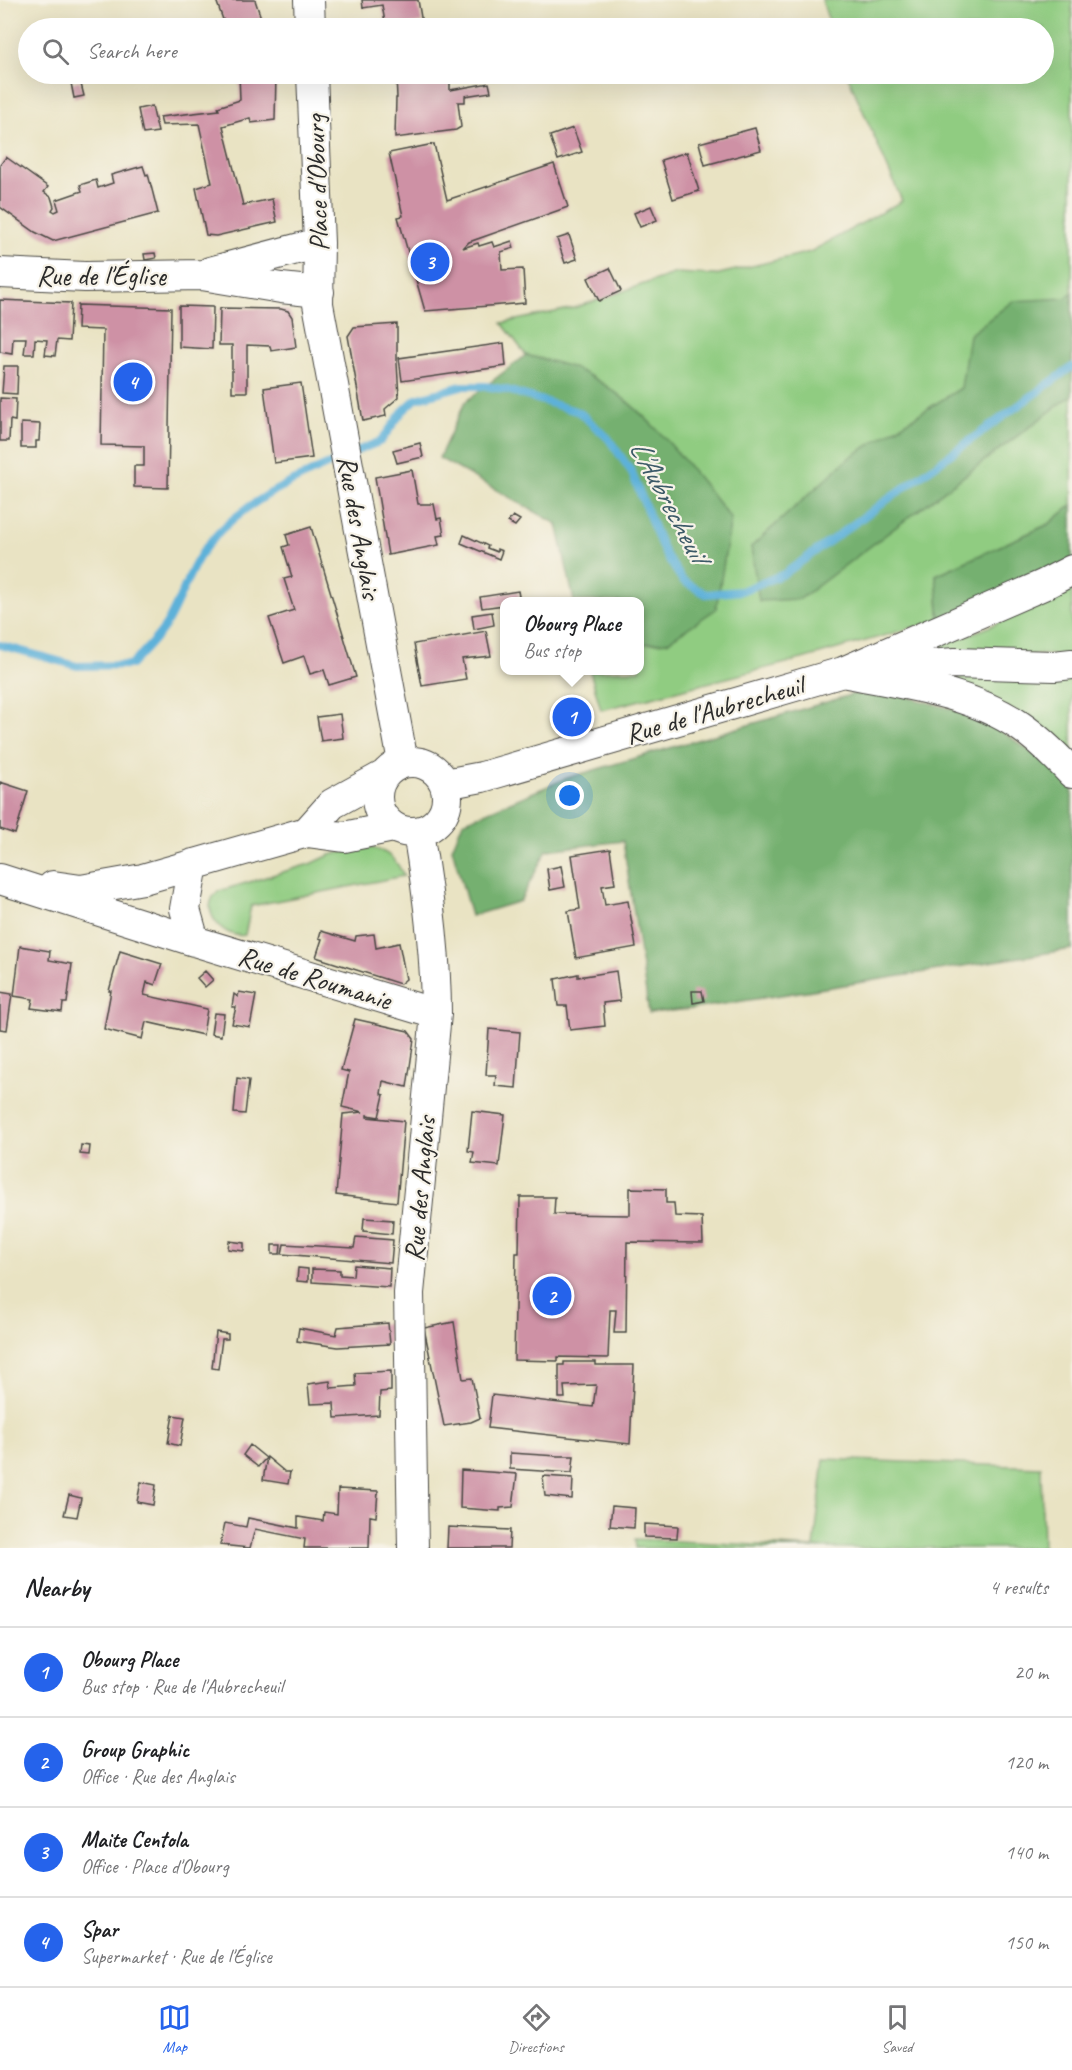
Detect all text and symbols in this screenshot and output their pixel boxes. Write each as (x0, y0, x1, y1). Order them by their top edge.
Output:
search box (18, 18, 1054, 84)
icon: search (39, 35, 72, 68)
text: Search here (87, 37, 177, 65)
street label: Place d'Obourg (297, 112, 336, 252)
pin: 3 (410, 240, 450, 284)
street label: Rue de l'Église (36, 258, 168, 293)
pin: 4 (114, 360, 152, 404)
water label: L'Aubrecheuil (621, 433, 721, 576)
street label: Rue des Anglais (330, 453, 390, 604)
popup (500, 597, 644, 675)
text: Obourg Place (523, 610, 621, 638)
text: Bus stop (523, 638, 581, 663)
street label: Rue de l'Aubrecheuil (621, 666, 812, 752)
pin: 1 (552, 694, 592, 740)
your location (555, 781, 584, 810)
street label: Rue de Roumanie (234, 938, 397, 1018)
street label: Rue des Anglais (396, 1113, 443, 1263)
pin: 2 (532, 1274, 572, 1318)
text: Nearby (24, 1571, 89, 1604)
text: 4 results (989, 1575, 1048, 1600)
text: Obourg Place (81, 1646, 178, 1674)
text: 1 (39, 1660, 48, 1685)
text: 20 m (1014, 1660, 1048, 1685)
text: Bus stop · Rue de l'Aubrecheuil (81, 1674, 283, 1699)
text: Group Graphic (81, 1736, 189, 1764)
text: 2 (39, 1750, 48, 1775)
text: 120 m (1005, 1750, 1048, 1775)
text: Office · Rue des Anglais (81, 1764, 235, 1789)
text: Maite Centola (81, 1826, 188, 1854)
text: 3 (39, 1840, 48, 1865)
text: 140 m (1005, 1840, 1048, 1865)
text: Office · Place d'Obourg (81, 1854, 229, 1879)
text: Spar (81, 1916, 118, 1944)
text: 4 (39, 1930, 48, 1955)
text: 150 m (1005, 1930, 1048, 1955)
text: Supermarket · Rue de l'Église (81, 1944, 272, 1969)
tab: Map (158, 2001, 191, 2057)
tab: Directions (508, 2001, 564, 2057)
tab: Saved (881, 2001, 914, 2057)

